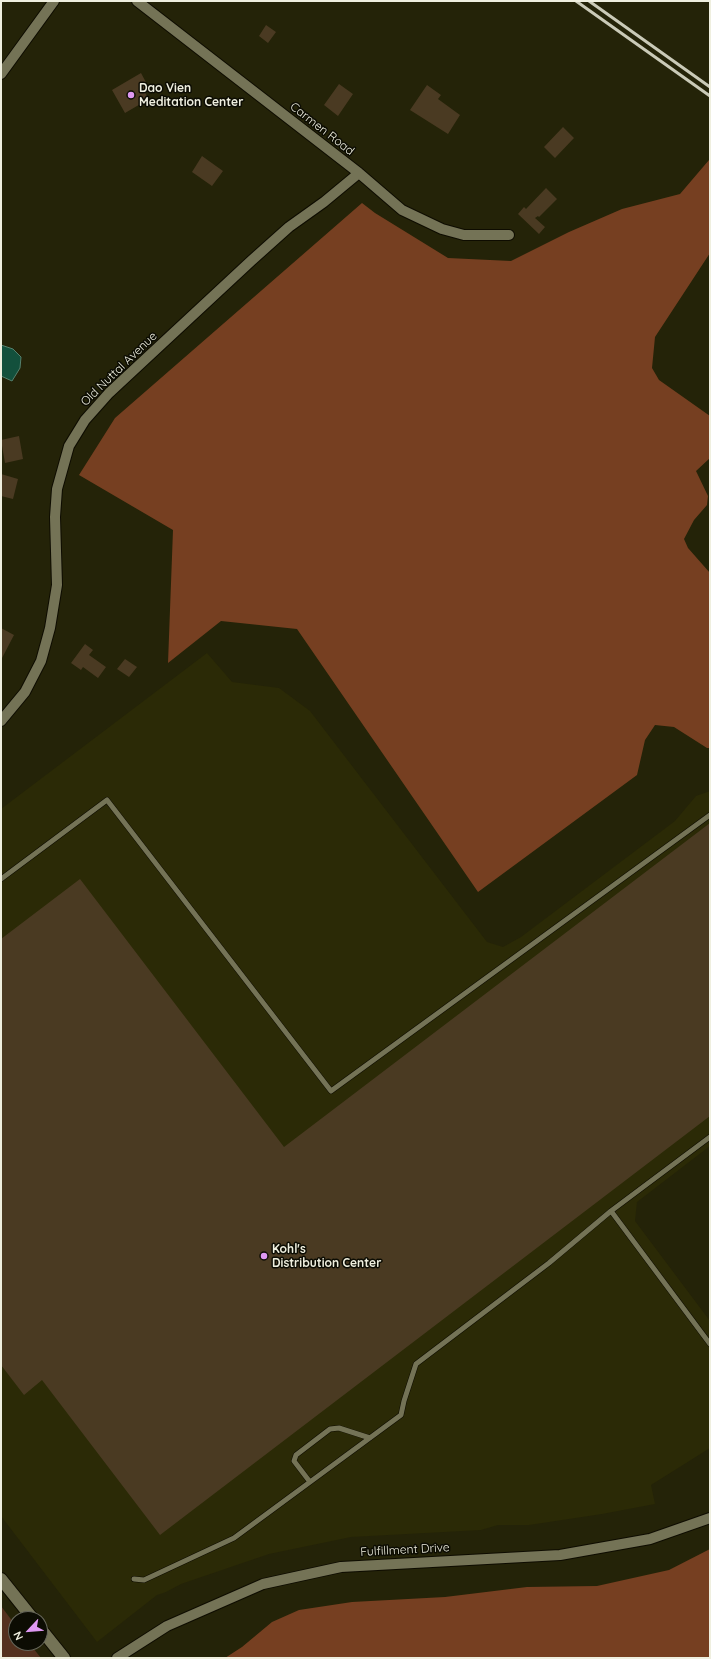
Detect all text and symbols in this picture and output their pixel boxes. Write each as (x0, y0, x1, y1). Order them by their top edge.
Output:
place label: Dao Vien Meditation Center (139, 81, 243, 109)
marker: Dao Vien Meditation Center (126, 90, 136, 100)
street label: Carmen Road (287, 99, 357, 159)
street label: Old Nuttal Avenue (78, 329, 160, 409)
place label: Kohl's Distribution Center (272, 1242, 381, 1270)
marker: Kohl's Distribution Center (259, 1251, 269, 1261)
street label: Fulfillment Drive (360, 1540, 450, 1560)
north arrow (8, 1611, 48, 1651)
text: N (10, 1629, 26, 1643)

